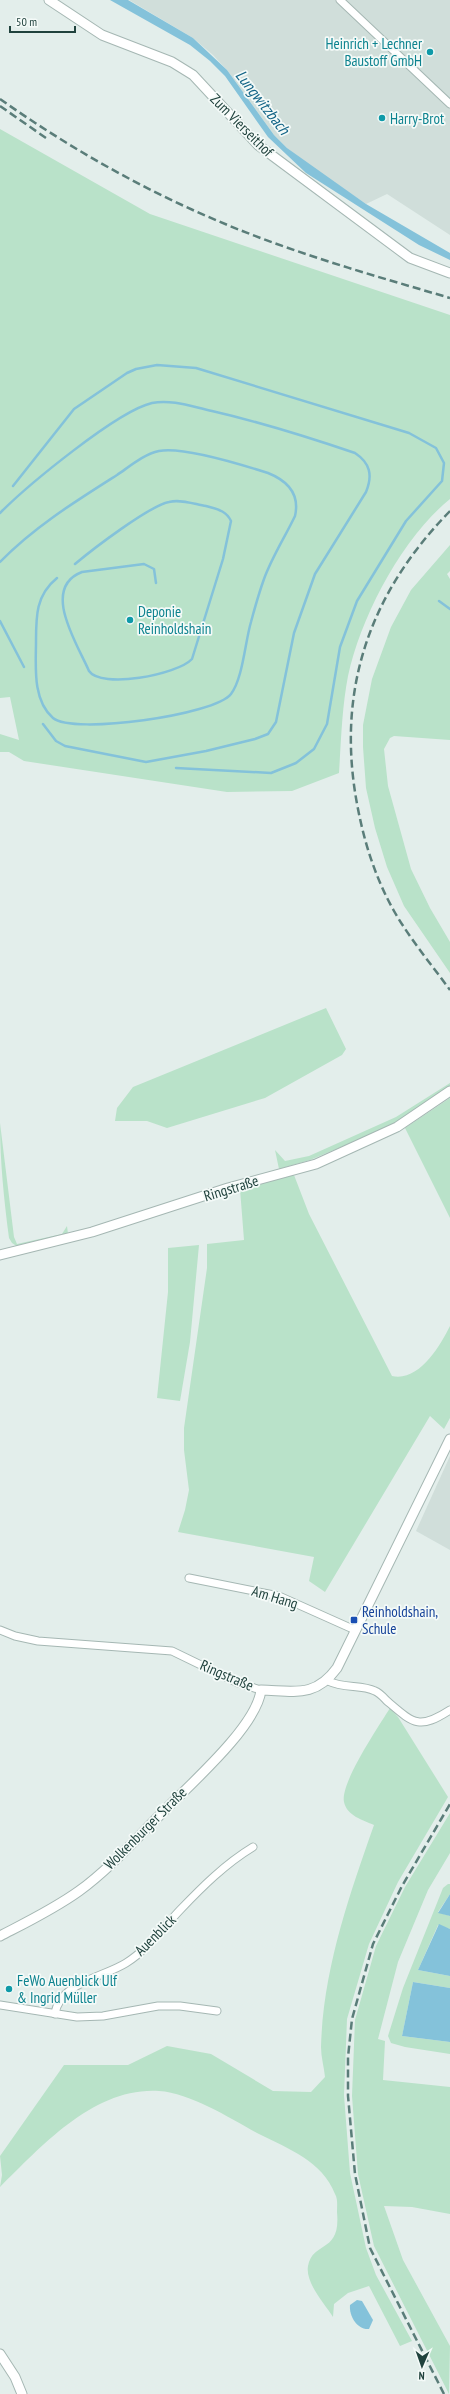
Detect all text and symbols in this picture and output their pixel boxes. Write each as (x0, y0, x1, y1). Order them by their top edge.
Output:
scale bar (10, 8, 75, 34)
text: 50 m (16, 14, 37, 29)
place label: Heinrich + Lechner Baustoff GmbH (326, 34, 423, 70)
marker: Heinrich + Lechner Baustoff GmbH (425, 47, 435, 57)
water label: Lungwitzbach (232, 66, 295, 139)
street label: Zum Vierseithof (207, 90, 278, 161)
place label: Harry-Brot (390, 109, 444, 128)
marker: Harry-Brot (377, 113, 387, 123)
place label: Deponie Reinholdshain (138, 602, 211, 638)
marker: Deponie Reinholdshain (125, 615, 135, 625)
street label: Ringstraße (201, 1171, 261, 1205)
street label: Am Hang (250, 1581, 300, 1613)
place label: Reinholdshain, Schule (362, 1602, 438, 1638)
marker: Reinholdshain, Schule (349, 1615, 359, 1625)
street label: Ringstraße (197, 1655, 257, 1695)
street label: Wolkenburger Straße (100, 1783, 190, 1873)
street label: Auenblick (130, 1910, 180, 1960)
place label: FeWo Auenblick Ulf & Ingrid Müller (17, 1971, 118, 2007)
marker: FeWo Auenblick Ulf & Ingrid Müller (4, 1984, 14, 1994)
north arrow (402, 2346, 442, 2386)
text: N (418, 2369, 425, 2383)

